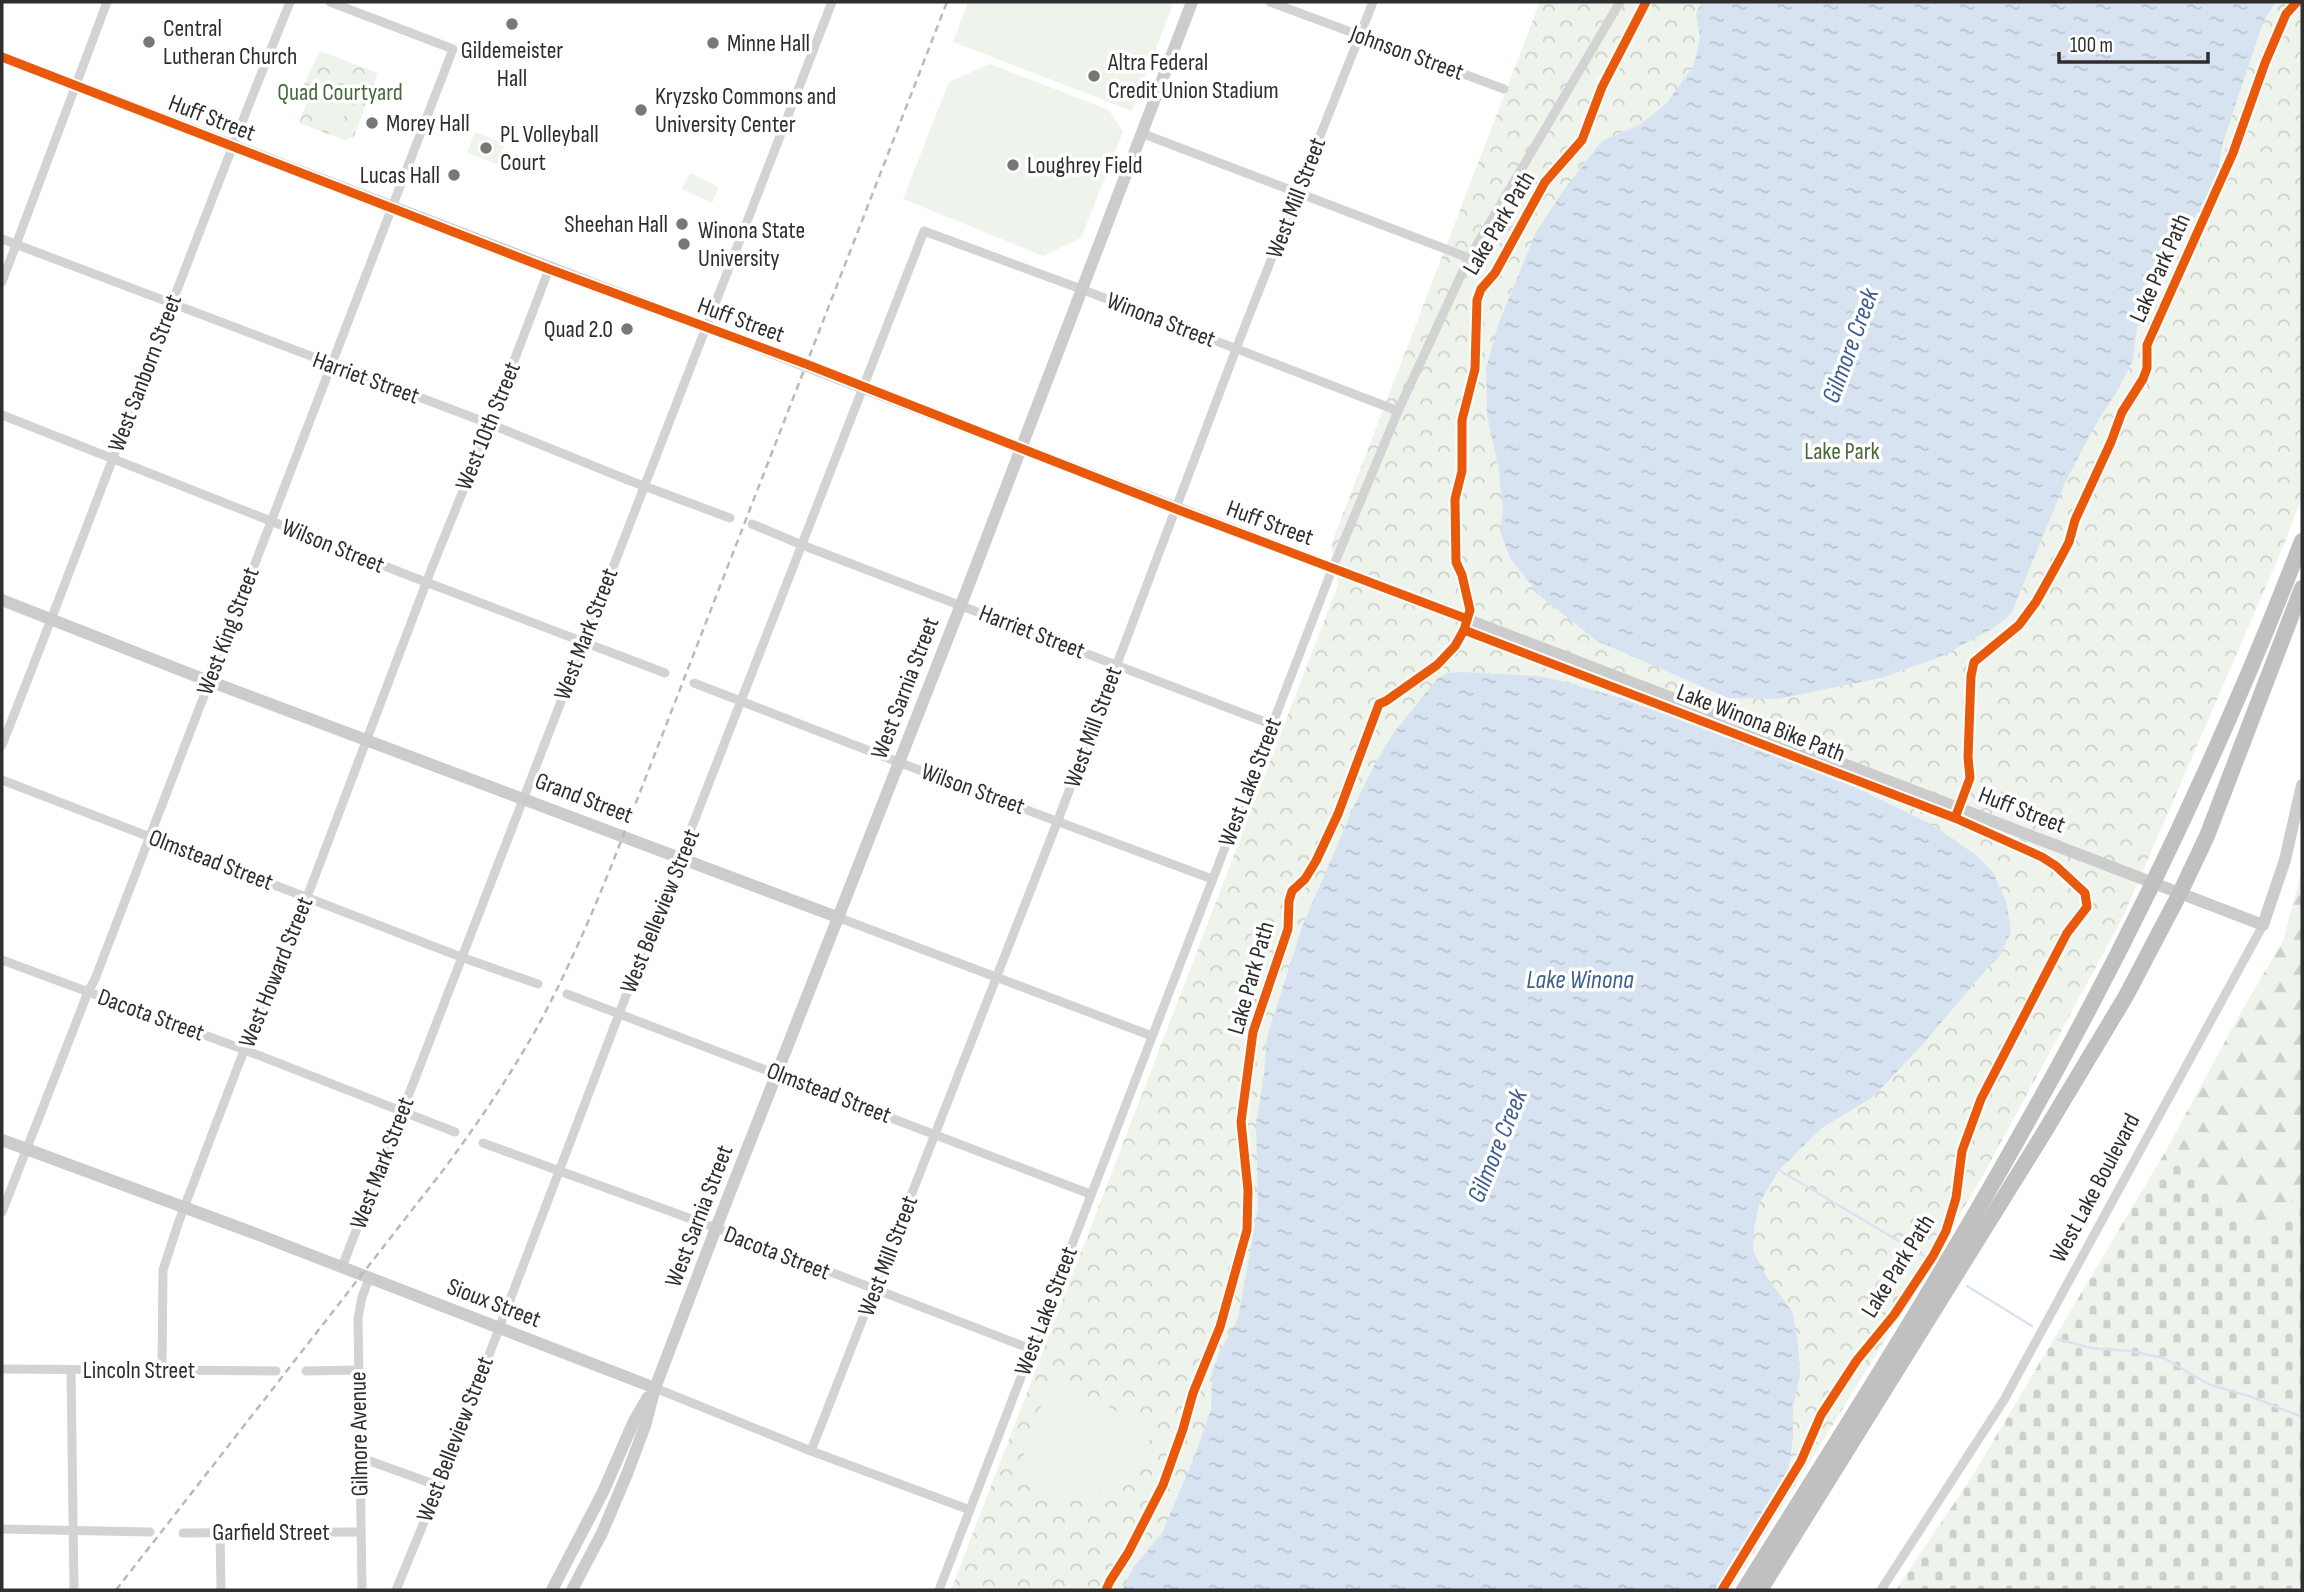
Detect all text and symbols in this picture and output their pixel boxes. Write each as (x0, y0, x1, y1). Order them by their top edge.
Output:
place label: Central Lutheran Church (163, 14, 297, 71)
marker: Gildemeister Hall (504, 16, 520, 32)
street label: Johnson Street (1345, 19, 1468, 87)
scale bar (2059, 21, 2208, 65)
place label: Minne Hall (727, 29, 810, 58)
text: 100 m (2070, 33, 2113, 58)
marker: Central Lutheran Church (141, 34, 157, 50)
marker: Minne Hall (705, 35, 721, 51)
place label: Gildemeister Hall (461, 36, 563, 93)
place label: Altra Federal Credit Union Stadium (1107, 48, 1279, 105)
marker: Altra Federal Credit Union Stadium (1086, 68, 1102, 84)
park label: Quad Courtyard (277, 78, 403, 107)
place label: Kryzsko Commons and University Center (655, 82, 836, 139)
street label: Huff Street (165, 88, 259, 148)
marker: Kryzsko Commons and University Center (633, 102, 649, 118)
place label: Morey Hall (386, 109, 470, 138)
marker: Morey Hall (364, 115, 380, 131)
place label: PL Volleyball Court (500, 120, 599, 177)
street label: West Mill Street (1260, 134, 1332, 262)
marker: PL Volleyball Court (478, 140, 494, 156)
place label: Loughrey Field (1027, 151, 1143, 180)
marker: Loughrey Field (1005, 157, 1021, 173)
place label: Lucas Hall (360, 161, 440, 190)
street label: Lake Park Path (1457, 166, 1541, 280)
marker: Lucas Hall (446, 167, 462, 183)
street label: Lake Park Path (2123, 209, 2197, 327)
place label: Sheehan Hall (564, 210, 668, 239)
marker: Sheehan Hall (674, 216, 690, 232)
place label: Winona State University (698, 216, 805, 273)
marker: Winona State University (676, 236, 692, 252)
water label: Gilmore Creek (1816, 283, 1886, 407)
street label: Winona Street (1102, 286, 1220, 354)
street label: West Sanborn Street (102, 290, 188, 456)
street label: Huff Street (694, 291, 788, 349)
place label: Quad 2.0 (544, 315, 613, 344)
marker: Quad 2.0 (619, 321, 635, 337)
street label: Harriet Street (309, 345, 423, 411)
street label: West 10th Street (449, 358, 527, 494)
park label: Lake Park (1804, 437, 1880, 466)
street label: Huff Street (1223, 494, 1317, 552)
street label: Wilson Street (278, 512, 388, 580)
street label: West King Street (190, 563, 266, 699)
street label: West Mark Street (548, 564, 624, 704)
street label: Harriet Street (975, 599, 1089, 665)
street label: West Sarnia Street (865, 613, 945, 763)
street label: West Mill Street (1058, 662, 1128, 792)
street label: Lake Winona Bike Path (1673, 678, 1849, 768)
street label: West Lake Street (1212, 713, 1288, 851)
street label: Wilson Street (917, 757, 1029, 821)
street label: Grand Street (531, 766, 637, 830)
street label: Huff Street (1975, 780, 2069, 840)
street label: Olmstead Street (145, 823, 277, 897)
street label: West Belleview Street (614, 825, 706, 997)
street label: West Howard Street (233, 892, 319, 1052)
street label: Lake Park Path (1221, 918, 1281, 1038)
water label: Lake Winona (1526, 965, 1634, 996)
street label: Dacota Street (94, 982, 208, 1048)
street label: Olmstead Street (763, 1056, 895, 1130)
water label: Gilmore Creek (1461, 1084, 1535, 1207)
street label: West Mark Street (344, 1093, 420, 1233)
street label: West Lake Boulevard (2044, 1109, 2146, 1267)
street label: West Sarnia Street (659, 1141, 739, 1291)
street label: West Mill Street (852, 1192, 924, 1320)
street label: Lake Park Path (1855, 1209, 1941, 1323)
street label: Dacota Street (720, 1220, 834, 1286)
street label: West Lake Street (1008, 1242, 1084, 1380)
street label: Sioux Street (443, 1272, 545, 1334)
street label: West Belleview Street (410, 1352, 500, 1526)
street label: Lincoln Street (83, 1356, 195, 1385)
street label: Gilmore Avenue (343, 1371, 375, 1497)
street label: Garfield Street (212, 1518, 330, 1547)

